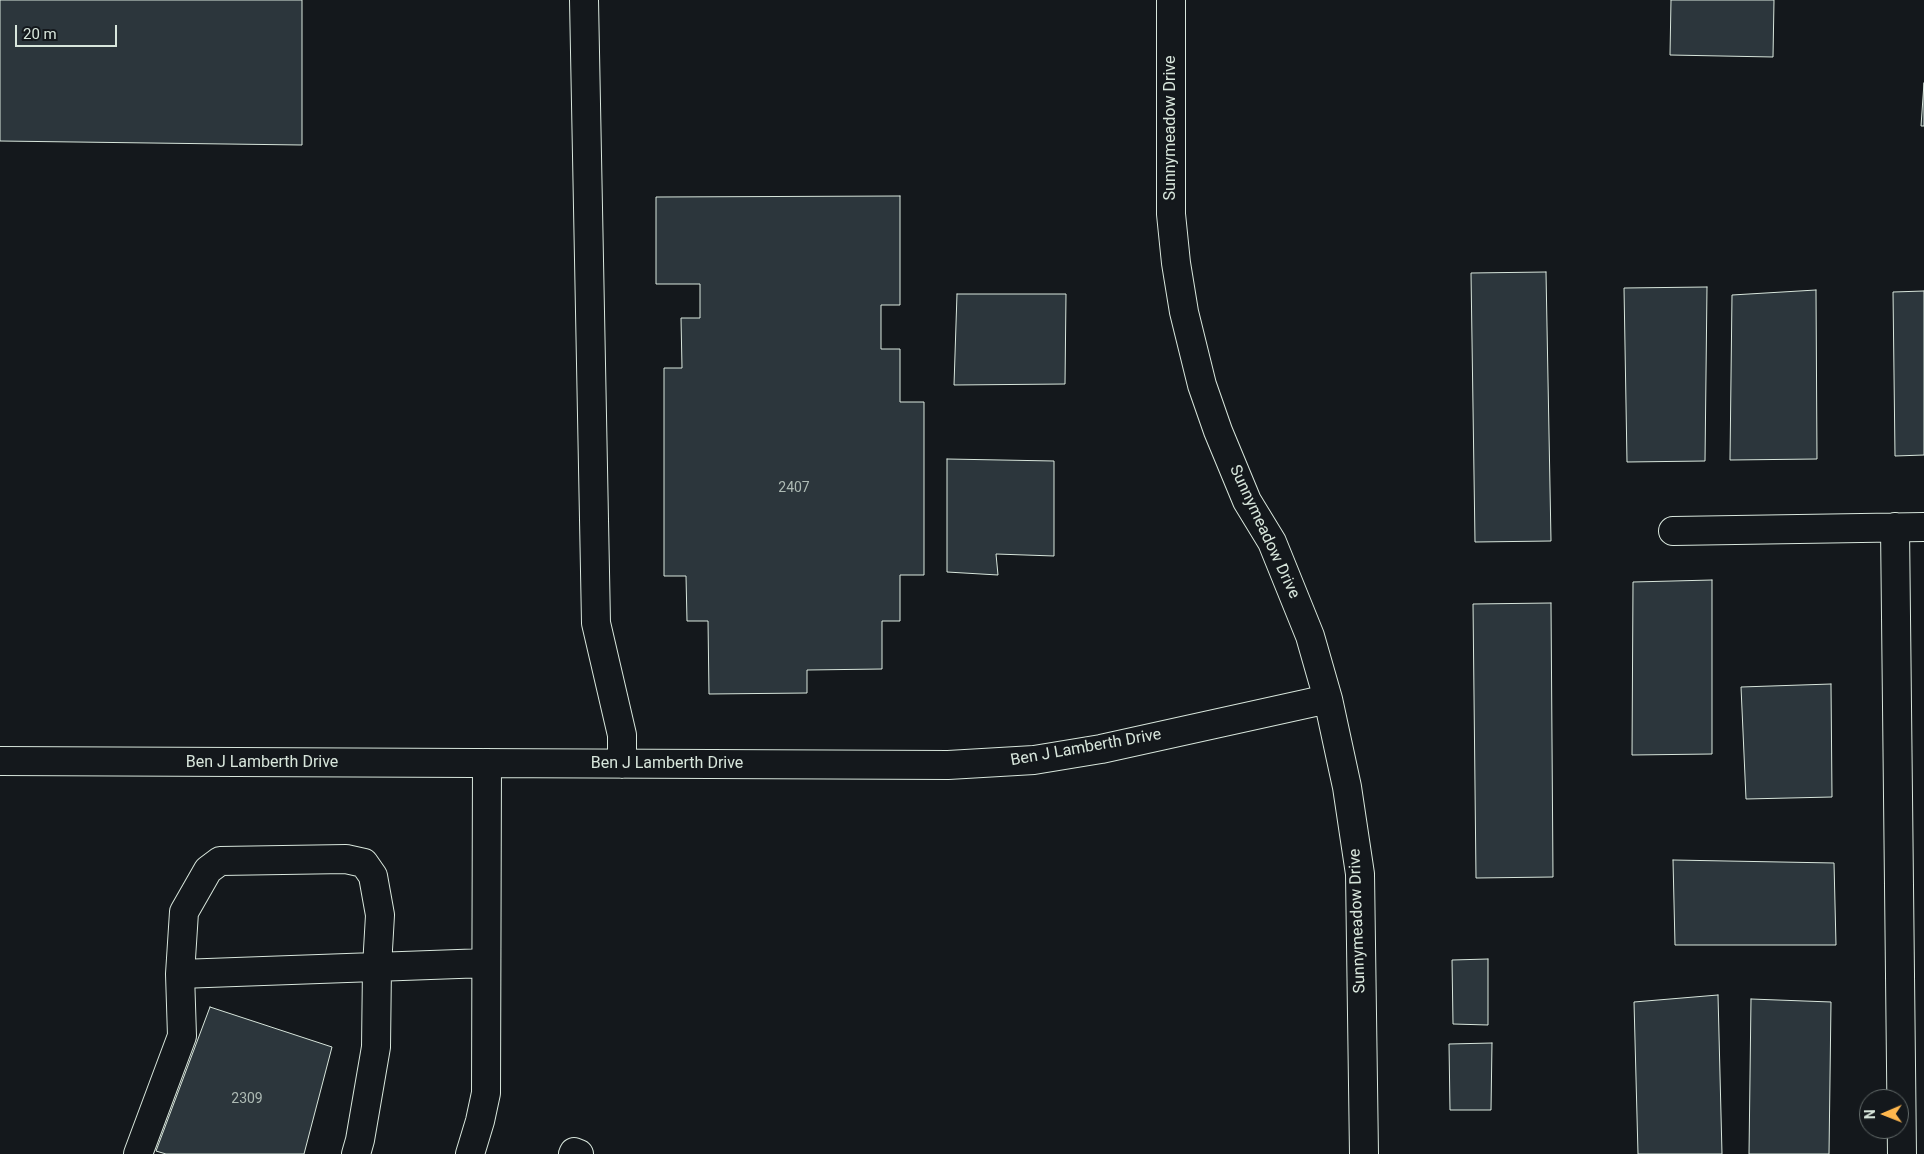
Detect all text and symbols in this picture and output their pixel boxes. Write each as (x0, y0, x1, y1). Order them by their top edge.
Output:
scale bar (18, 15, 120, 47)
text: 20 m (23, 25, 57, 43)
street label: Sunnymeadow Drive (1161, 56, 1181, 200)
street label: Sunnymeadow Drive (1225, 462, 1303, 602)
house number: 2407 (778, 480, 810, 496)
street label: Ben J Lamberth Drive (1009, 725, 1163, 771)
street label: Ben J Lamberth Drive (186, 753, 338, 773)
street label: Ben J Lamberth Drive (591, 754, 743, 774)
street label: Sunnymeadow Drive (1346, 848, 1370, 994)
north arrow (1859, 1089, 1909, 1139)
house number: 2309 (231, 1091, 263, 1107)
text: N (1862, 1109, 1878, 1119)

